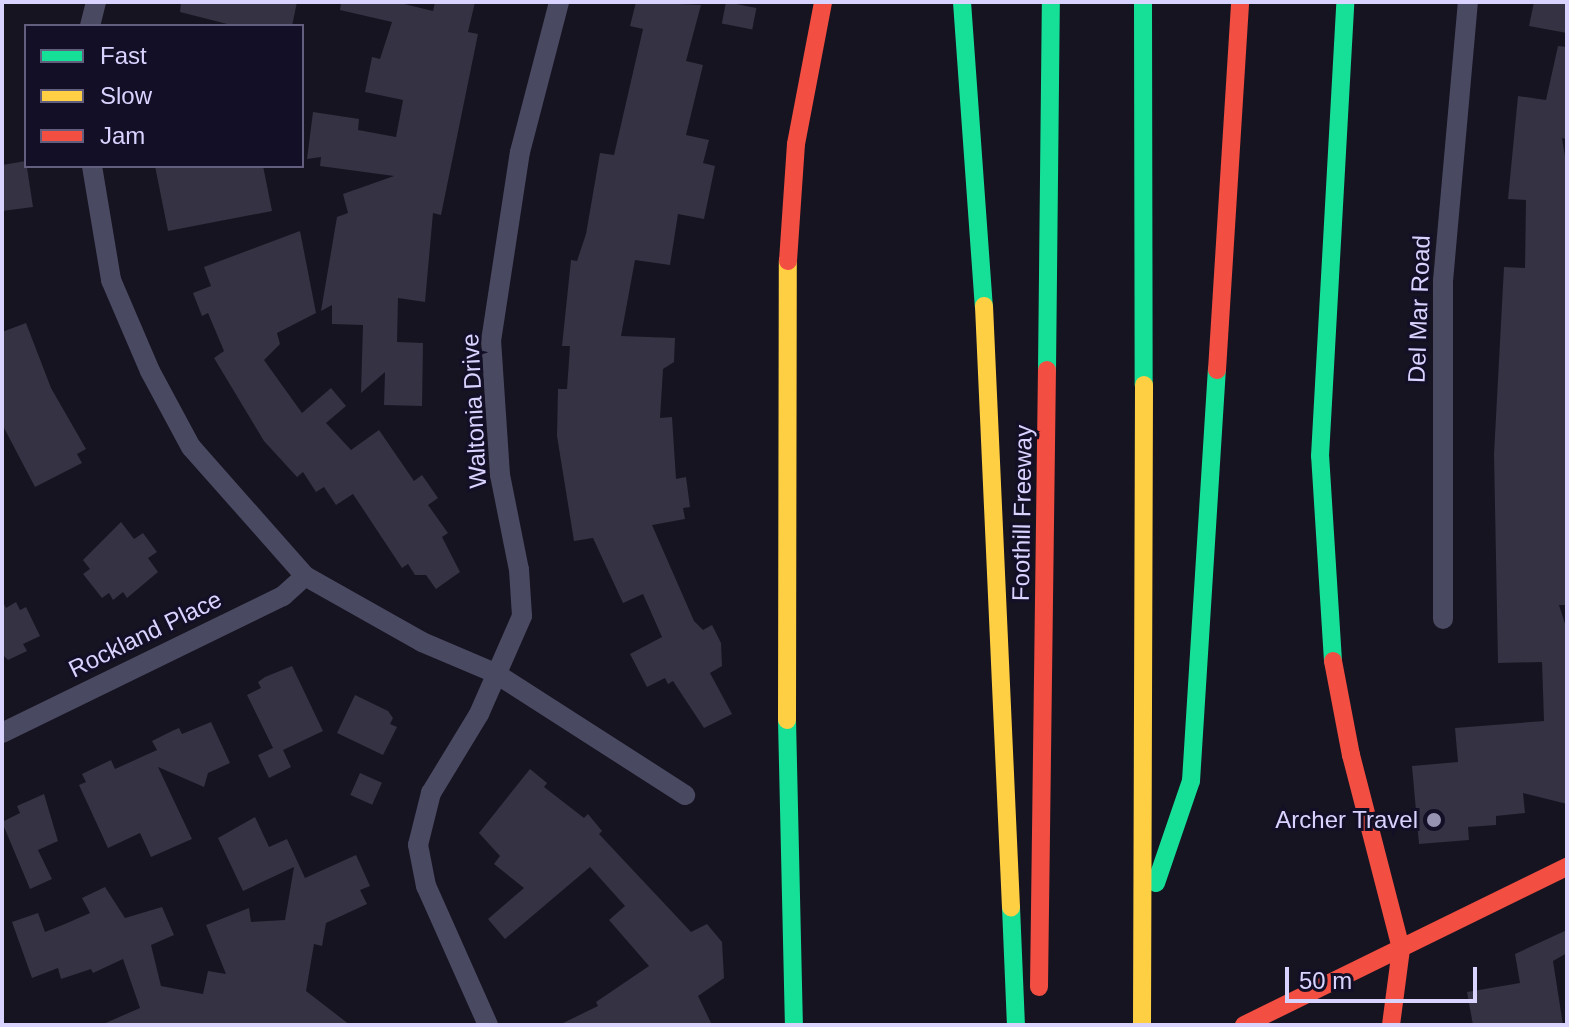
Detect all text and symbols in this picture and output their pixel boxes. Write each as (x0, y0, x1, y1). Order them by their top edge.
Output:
legend (24, 24, 304, 168)
text: Fast (100, 42, 147, 69)
text: Slow (100, 82, 152, 109)
text: Jam (100, 122, 145, 149)
street label: Del Mar Road (1402, 235, 1436, 383)
street label: Waltonia Drive (456, 333, 492, 489)
street label: Foothill Freeway (1006, 425, 1038, 601)
street label: Rockland Place (64, 585, 226, 683)
place label: Archer Travel (1275, 806, 1418, 834)
marker: Archer Travel (1425, 811, 1443, 829)
scale bar (1289, 951, 1481, 1001)
text: 50 m (1299, 967, 1352, 994)

